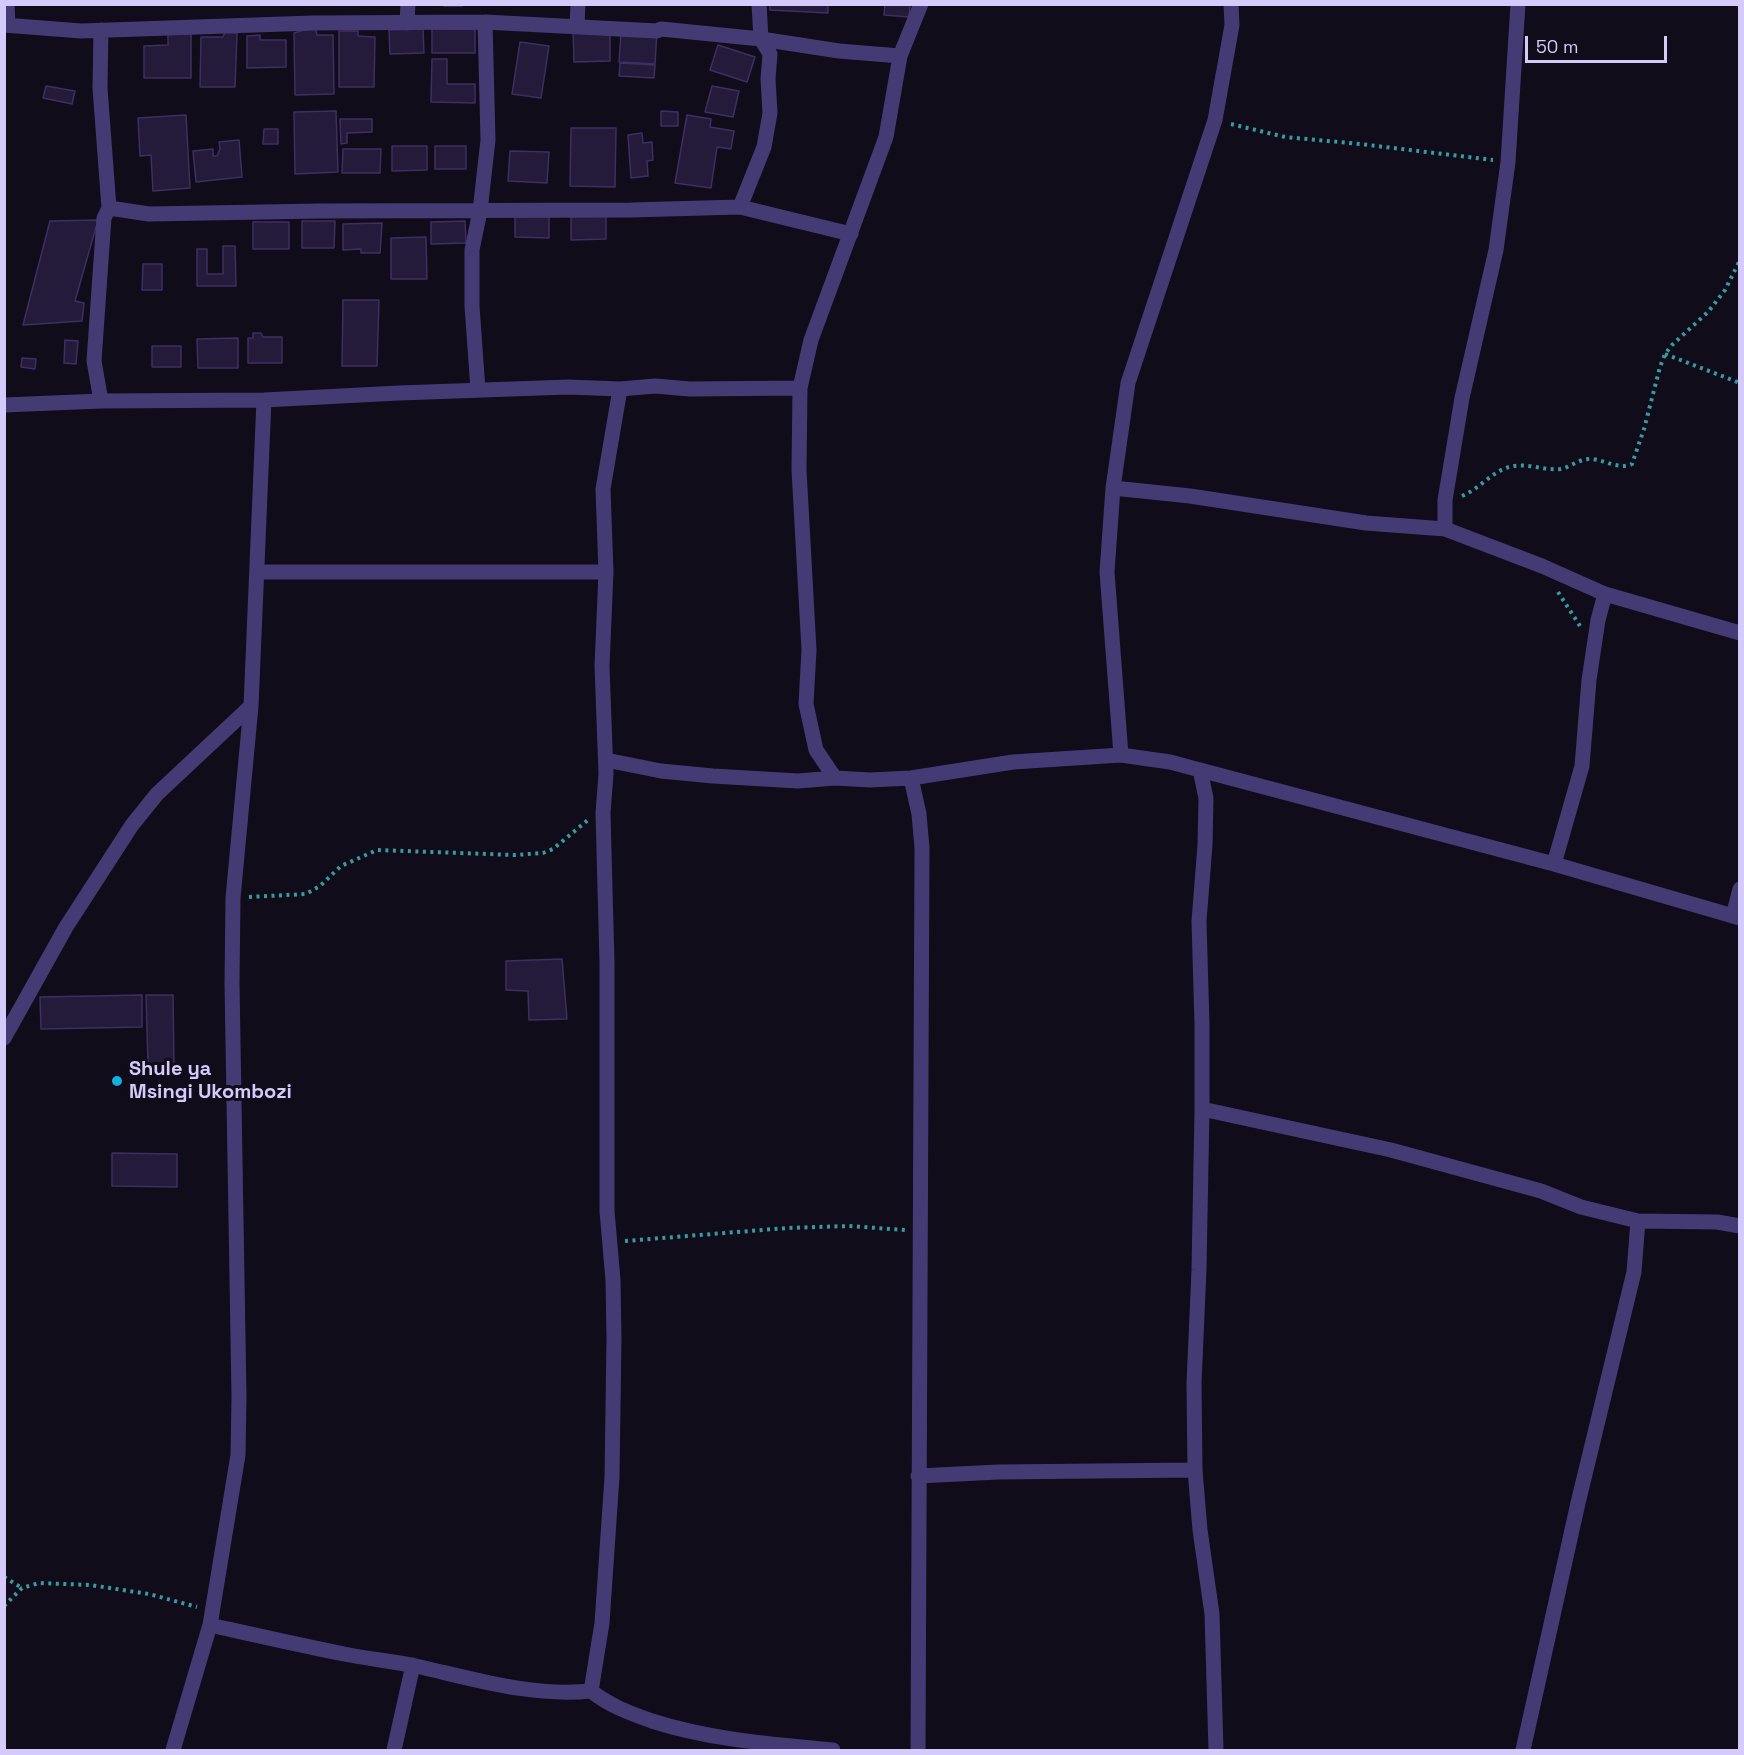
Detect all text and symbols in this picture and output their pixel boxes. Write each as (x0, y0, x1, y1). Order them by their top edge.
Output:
scale bar (1528, 24, 1670, 62)
text: 50 m (1536, 35, 1578, 58)
place label: Shule ya Msingi Ukombozi (129, 1058, 292, 1105)
marker: Shule ya Msingi Ukombozi (110, 1074, 124, 1088)

